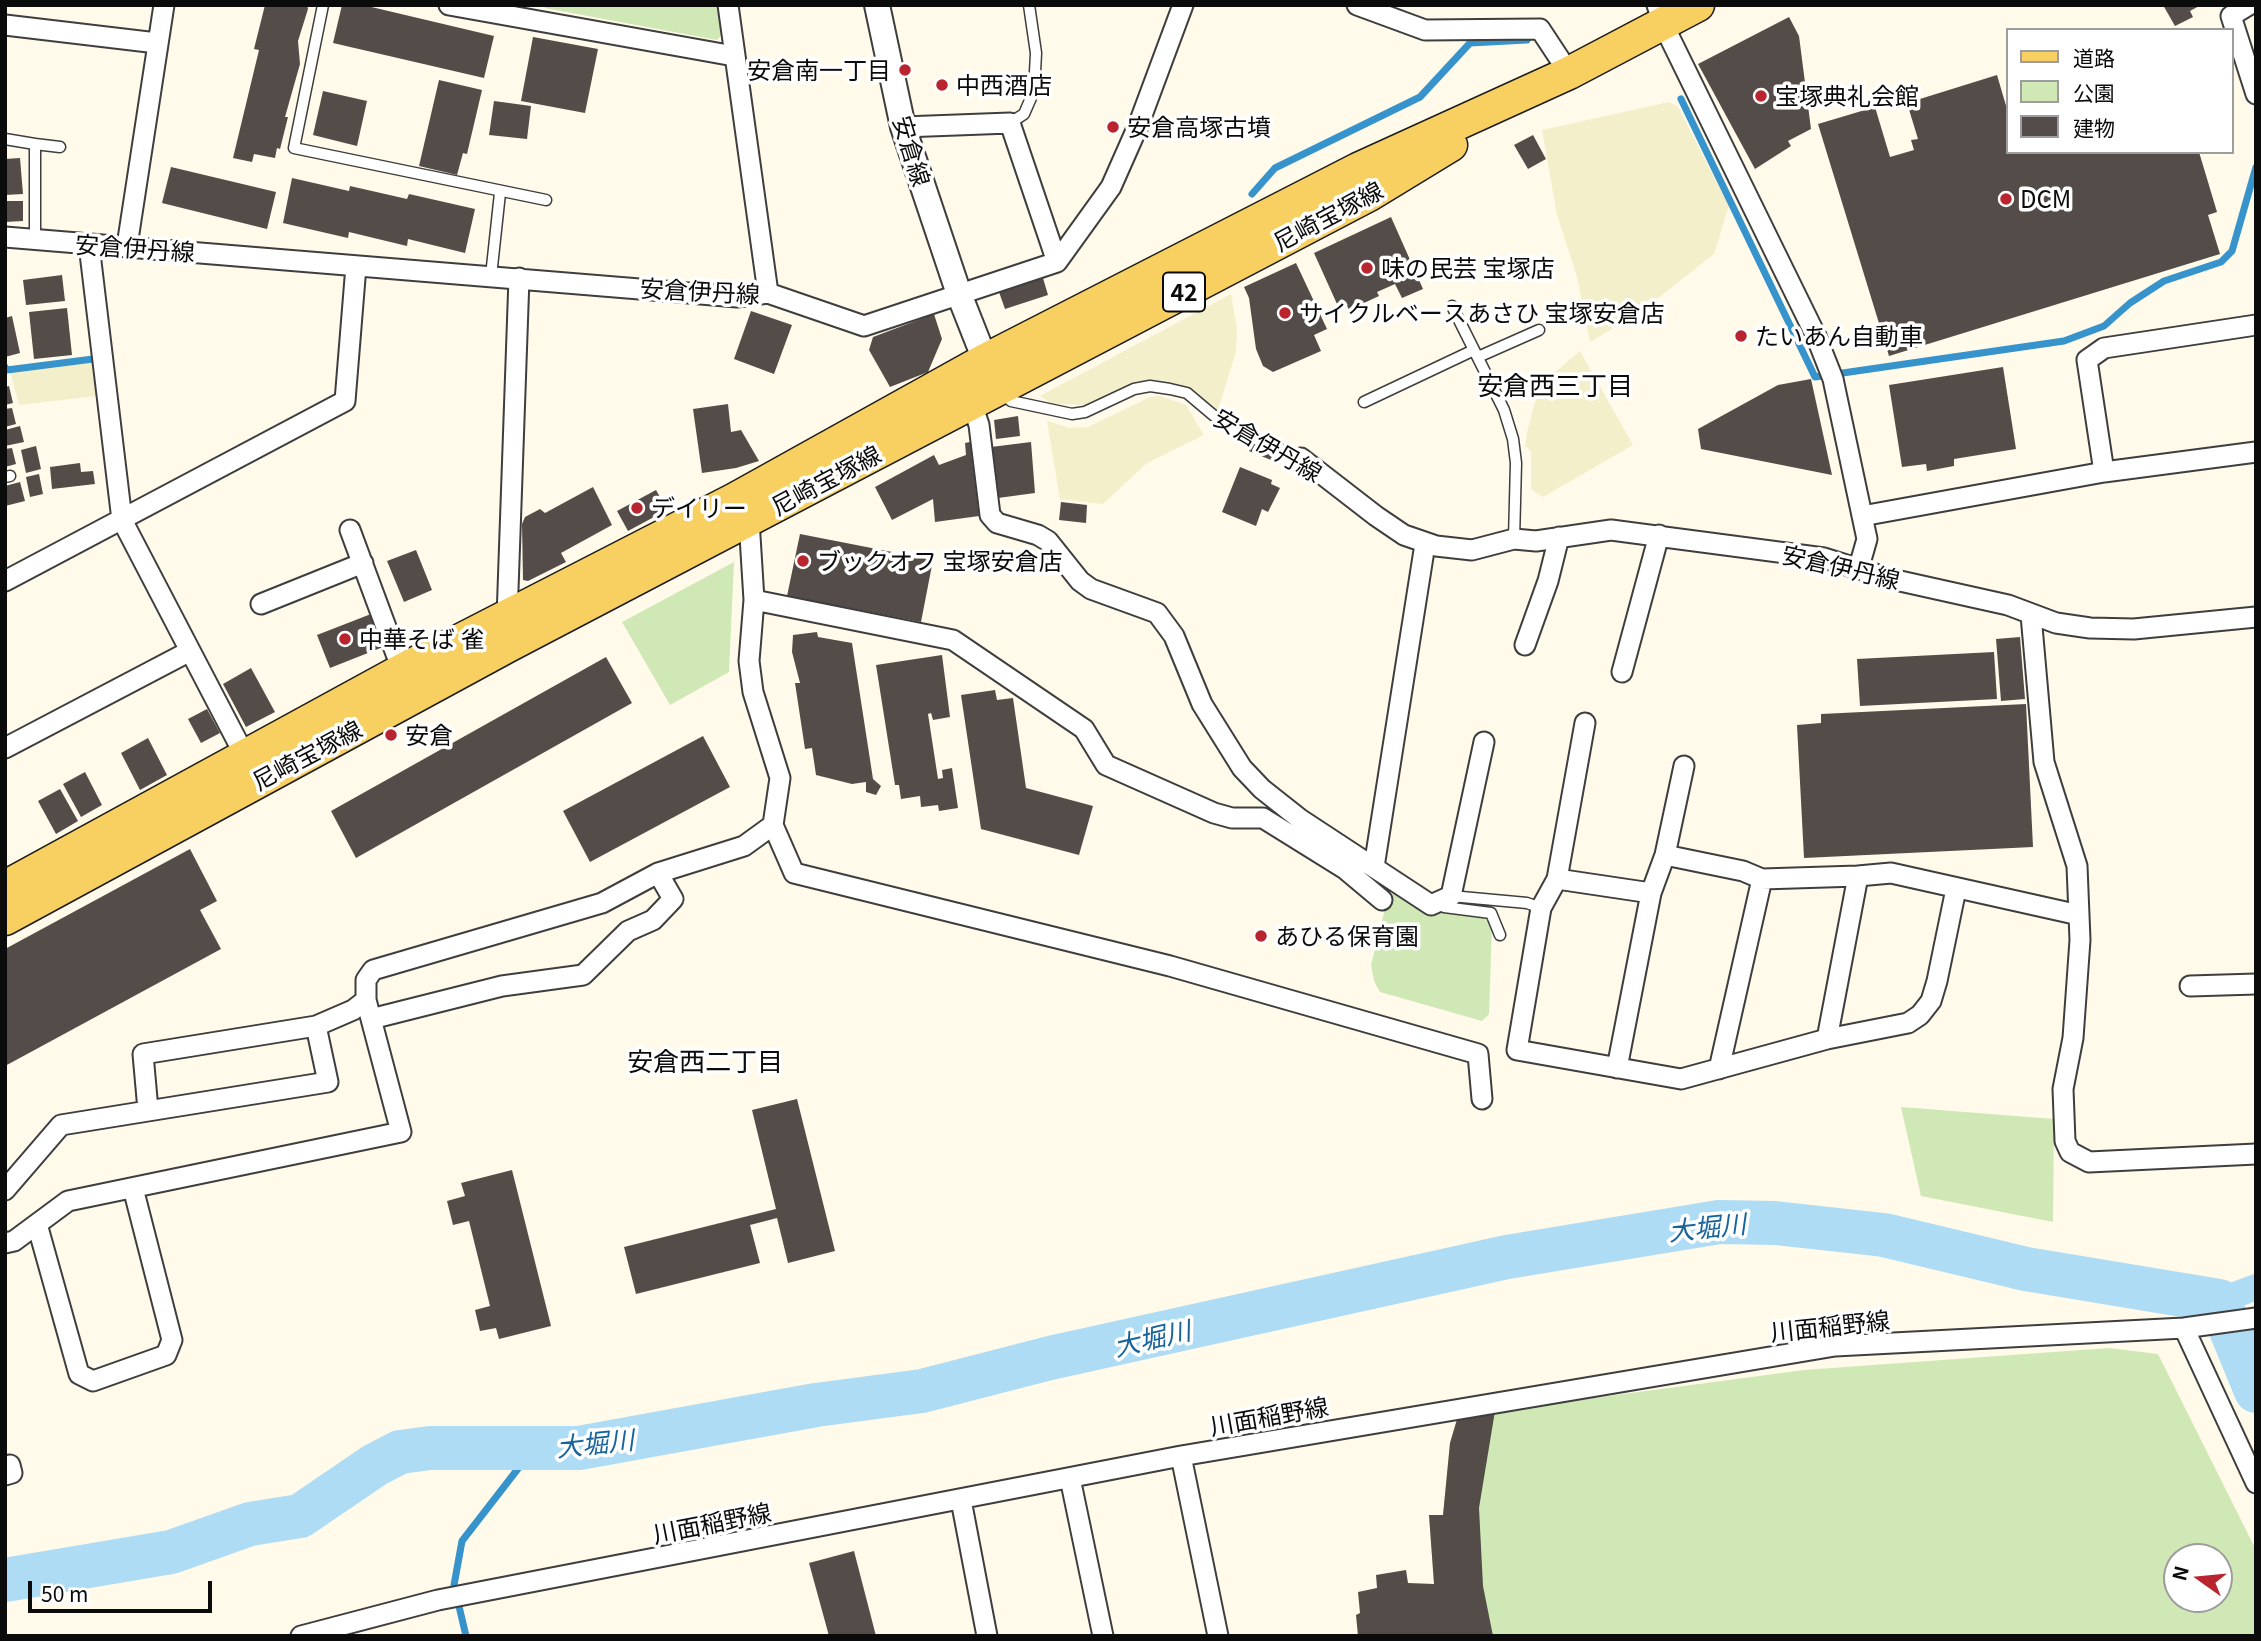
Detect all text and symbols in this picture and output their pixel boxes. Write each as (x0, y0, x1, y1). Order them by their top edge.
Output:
legend (2006, 28, 2233, 154)
text: 道路 (2073, 42, 2115, 72)
place label: 安倉南一丁目 (747, 56, 891, 84)
marker: 安倉南一丁目 (897, 62, 913, 78)
place label: 中西酒店 (956, 71, 1052, 99)
marker: 中西酒店 (934, 77, 950, 93)
text: 公園 (2073, 77, 2115, 107)
place label: 宝塚典礼会館 (1775, 82, 1919, 110)
marker: 宝塚典礼会館 (1753, 88, 1769, 104)
street label: 安倉線 (888, 112, 936, 190)
text: 建物 (2073, 112, 2115, 142)
place label: 安倉高塚古墳 (1127, 113, 1271, 141)
marker: 安倉高塚古墳 (1105, 119, 1121, 135)
street label: 尼崎宝塚線 (1268, 175, 1388, 257)
place label: DCM (2020, 185, 2071, 213)
marker: DCM (1998, 191, 2014, 207)
street label: 安倉伊丹線 (74, 229, 196, 267)
place label: 味の民芸 宝塚店 (1381, 254, 1554, 282)
marker: 味の民芸 宝塚店 (1359, 260, 1375, 276)
road number: 42 (1163, 272, 1205, 312)
street label: 安倉伊丹線 (639, 273, 761, 309)
place label: サイクルベースあさひ 宝塚安倉店 (1299, 299, 1664, 327)
marker: サイクルベースあさひ 宝塚安倉店 (1277, 305, 1293, 321)
place label: たいあん自動車 (1755, 322, 1923, 350)
marker: たいあん自動車 (1733, 328, 1749, 344)
district label: 安倉西三丁目 (1477, 369, 1633, 401)
street label: 安倉伊丹線 (1209, 403, 1327, 487)
street label: 尼崎宝塚線 (766, 439, 886, 521)
place label: デイリー (651, 494, 747, 522)
marker: デイリー (629, 500, 645, 516)
street label: 安倉伊丹線 (1779, 539, 1903, 595)
place label: ブックオフ 宝塚安倉店 (817, 547, 1062, 575)
marker: ブックオフ 宝塚安倉店 (795, 553, 811, 569)
place label: 中華そば 雀 (359, 625, 484, 653)
marker: 中華そば 雀 (337, 631, 353, 647)
street label: 尼崎宝塚線 (247, 714, 367, 796)
place label: 安倉 (405, 721, 453, 749)
marker: 安倉 (383, 727, 399, 743)
place label: あひる保育園 (1275, 922, 1419, 950)
marker: あひる保育園 (1253, 928, 1269, 944)
district label: 安倉西二丁目 (627, 1045, 783, 1077)
water label: 大堀川 (1667, 1207, 1747, 1247)
street label: 川面稲野線 (1769, 1305, 1891, 1347)
water label: 大堀川 (1110, 1314, 1194, 1362)
street label: 川面稲野線 (1207, 1391, 1331, 1441)
water label: 大堀川 (555, 1423, 635, 1463)
street label: 川面稲野線 (650, 1497, 774, 1549)
north arrow (2163, 1543, 2233, 1613)
text: N (2164, 1563, 2194, 1583)
scale bar (32, 1568, 215, 1612)
text: 50 m (41, 1578, 88, 1608)

